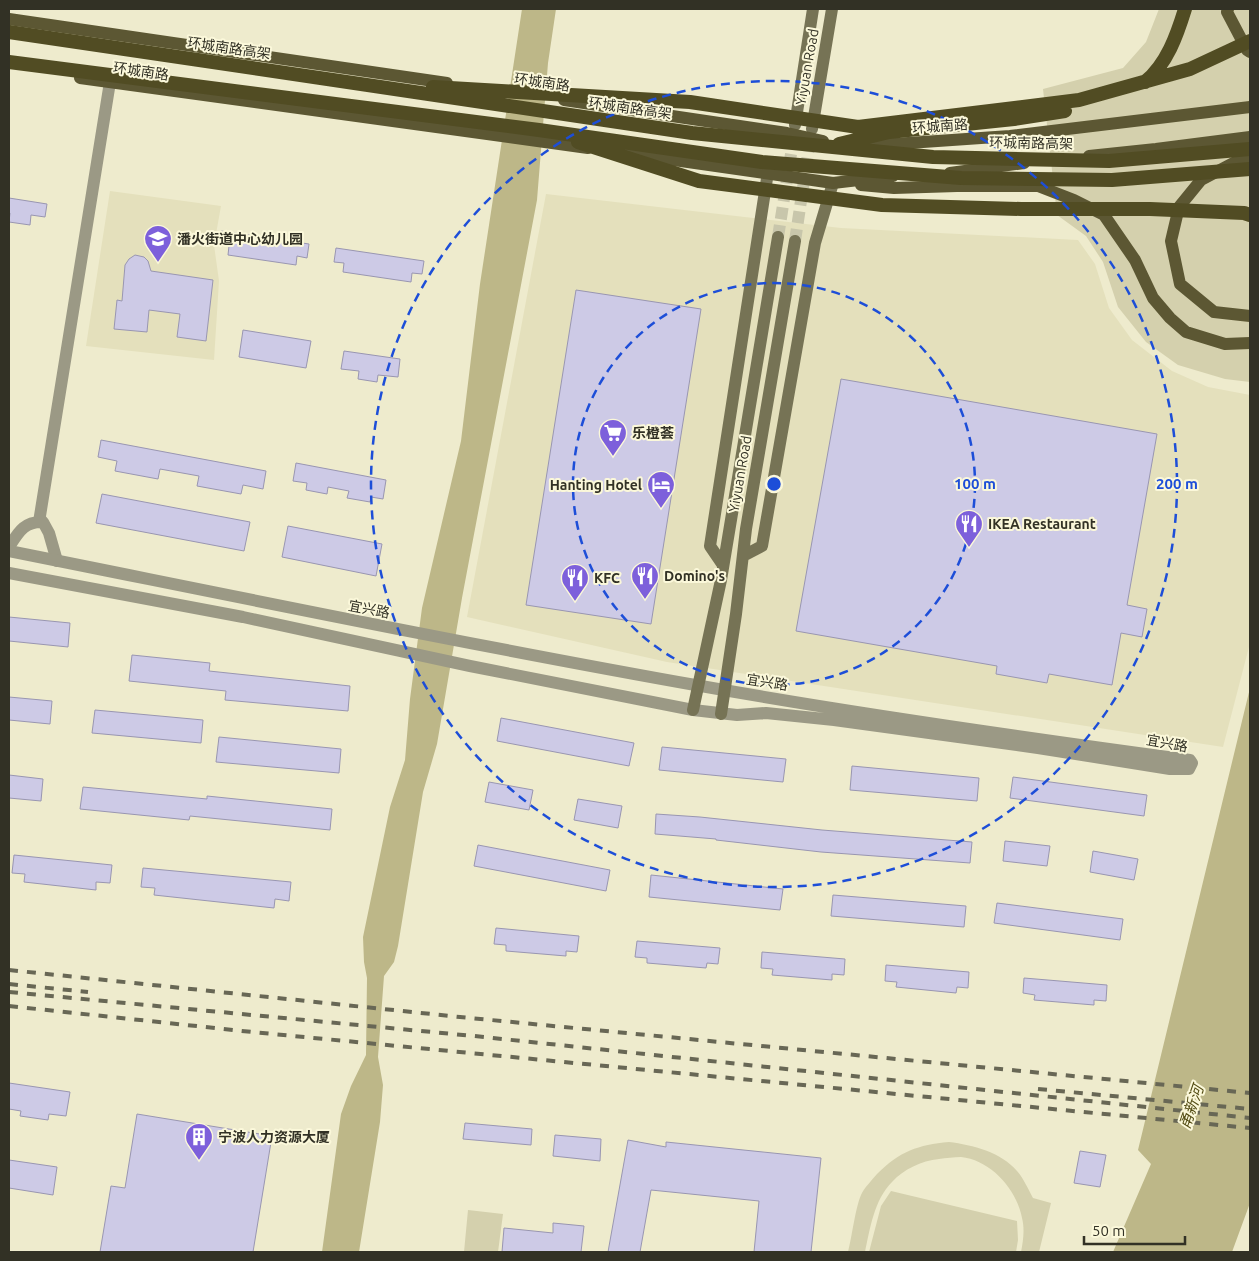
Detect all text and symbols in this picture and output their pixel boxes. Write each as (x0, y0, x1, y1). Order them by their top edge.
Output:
street label: Yiyuan Road (792, 27, 822, 107)
street label: 环城南路高架 (186, 34, 272, 62)
street label: 环城南路 (112, 59, 170, 83)
street label: 环城南路 (513, 70, 571, 94)
street label: 环城南路高架 (587, 94, 673, 122)
street label: 环城南路 (912, 116, 968, 136)
street label: 环城南路高架 (989, 134, 1073, 152)
school or university icon: 潘火街道中心幼儿园 (143, 224, 173, 263)
place label: 潘火街道中心幼儿园 (177, 231, 303, 247)
supermarket icon: 乐橙荟 (598, 418, 628, 457)
place label: 乐橙荟 (632, 425, 674, 441)
street label: Yiyuan Road (725, 434, 755, 514)
hotel icon: Hanting Hotel (646, 470, 676, 509)
centre of rings (765, 475, 783, 493)
text: 100 m (954, 475, 996, 492)
text: 200 m (1156, 475, 1198, 492)
place label: Hanting Hotel (550, 477, 642, 493)
restaurant icon: IKEA Restaurant (954, 509, 984, 548)
place label: IKEA Restaurant (988, 516, 1096, 532)
restaurant icon: Domino's (630, 561, 660, 600)
restaurant icon: KFC (560, 563, 590, 602)
place label: Domino's (664, 568, 725, 584)
place label: KFC (594, 570, 620, 586)
street label: 宜兴路 (347, 597, 391, 621)
street label: 宜兴路 (745, 671, 789, 693)
street label: 宜兴路 (1145, 731, 1189, 755)
water label: 甬新河 (1176, 1080, 1207, 1131)
building icon: 宁波人力资源大厦 (184, 1122, 214, 1161)
place label: 宁波人力资源大厦 (218, 1129, 330, 1145)
scale bar (1084, 1214, 1185, 1246)
text: 50 m (1092, 1222, 1125, 1239)

